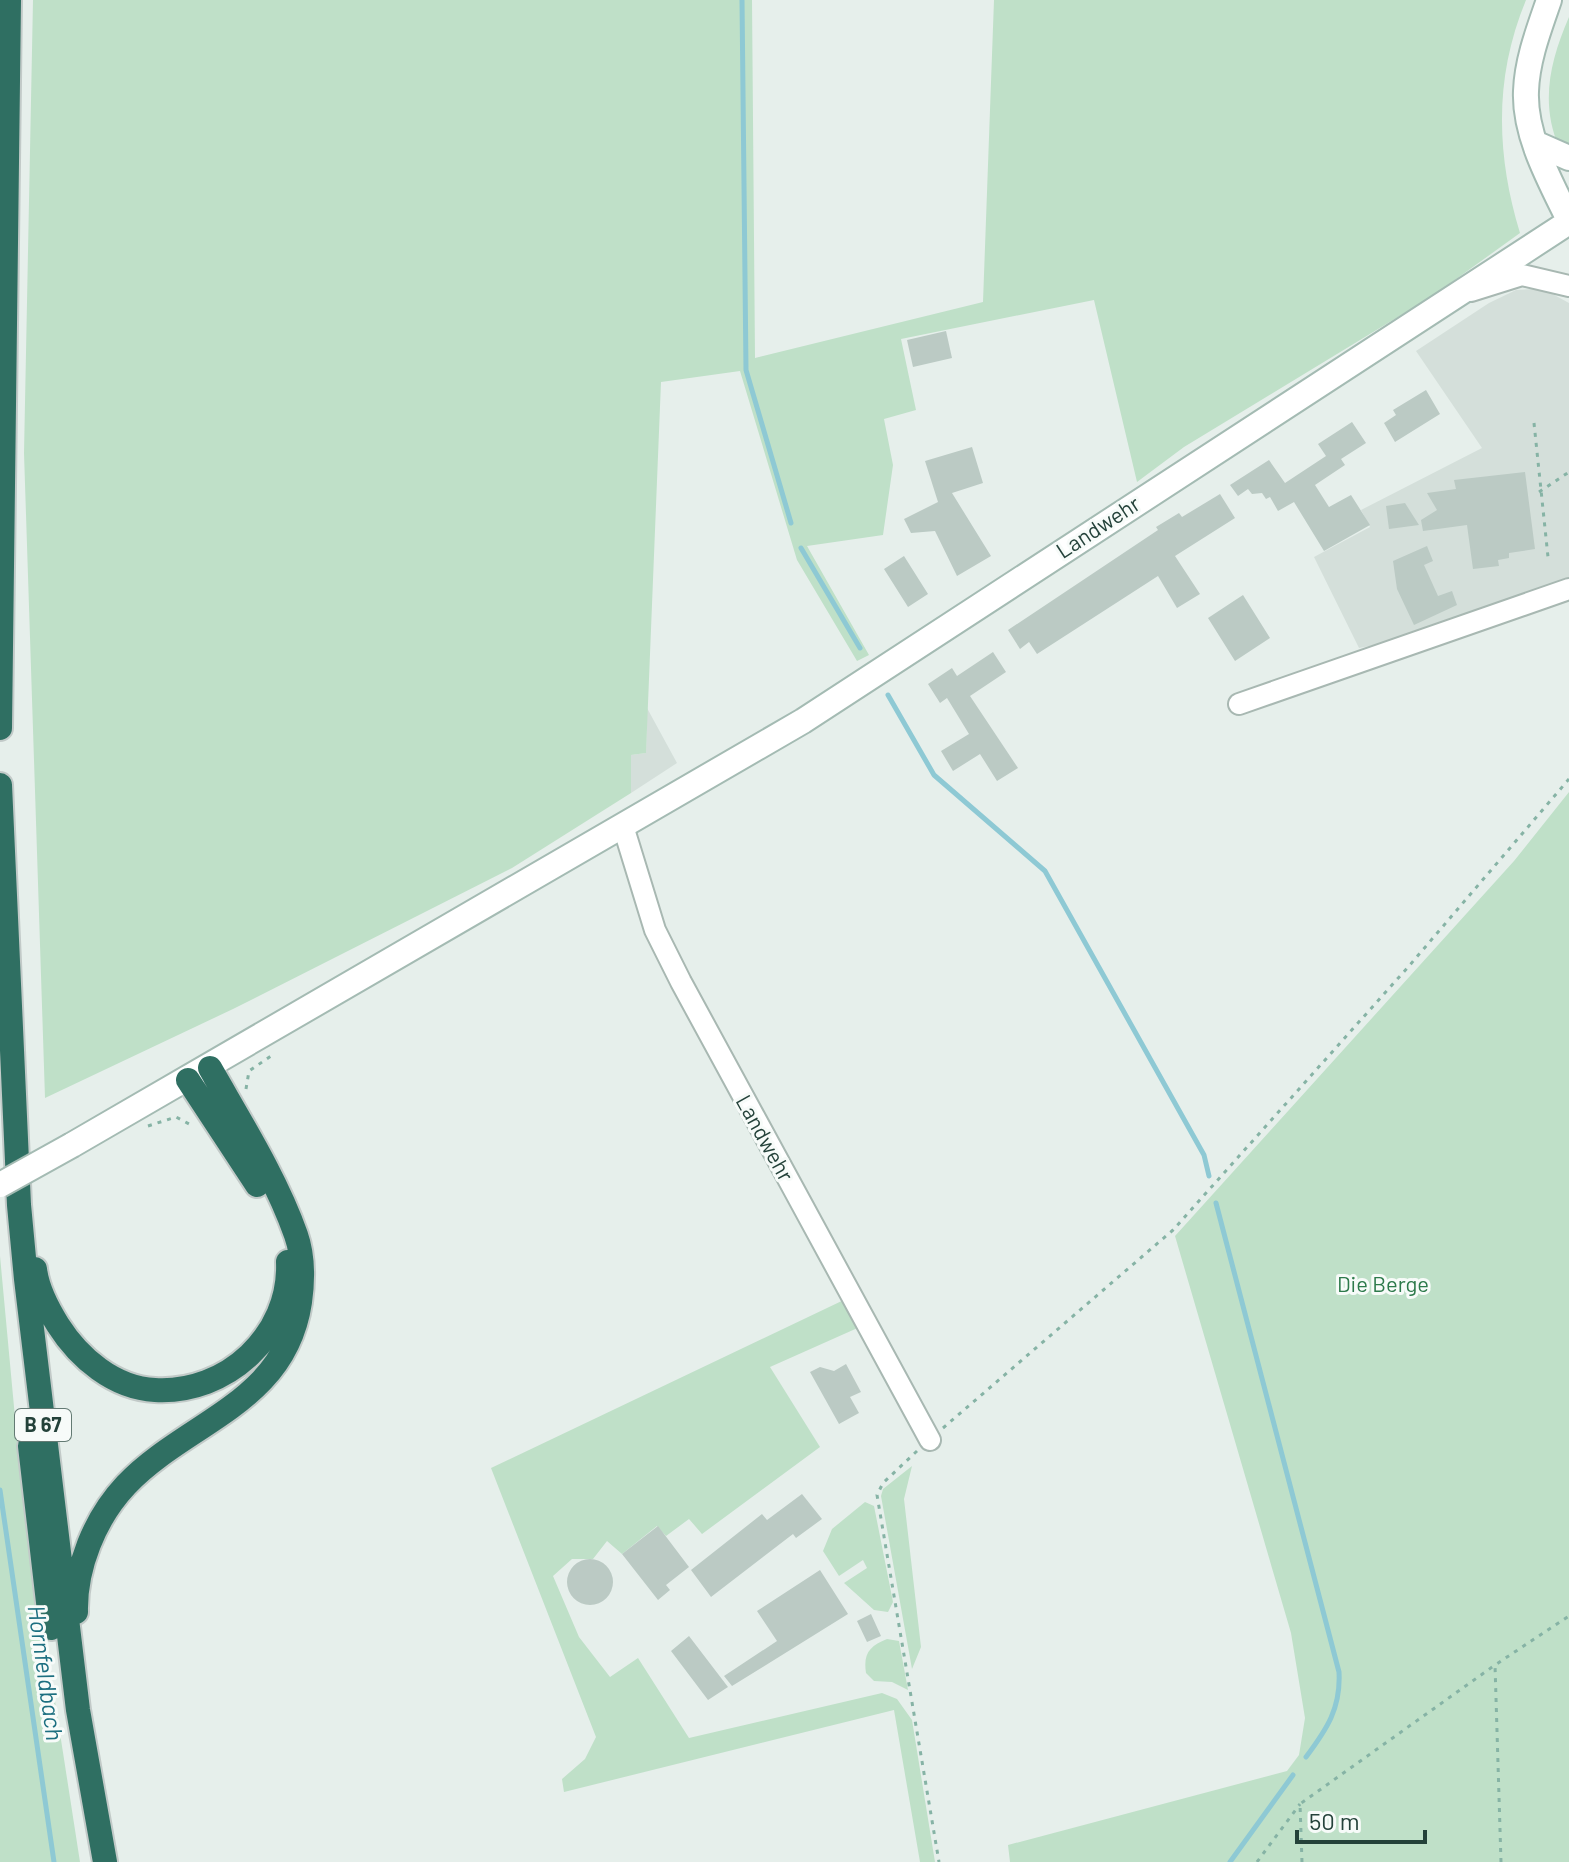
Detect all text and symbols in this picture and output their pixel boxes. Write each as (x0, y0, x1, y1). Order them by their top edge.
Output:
street label: Landwehr (1051, 490, 1144, 563)
street label: Landwehr (732, 1090, 800, 1185)
park label: Die Berge (1337, 1270, 1429, 1296)
road number: B 67 (15, 1409, 71, 1441)
water label: Hornfeldbach (23, 1603, 70, 1742)
scale bar (1297, 1794, 1425, 1844)
text: 50 m (1309, 1806, 1360, 1835)

